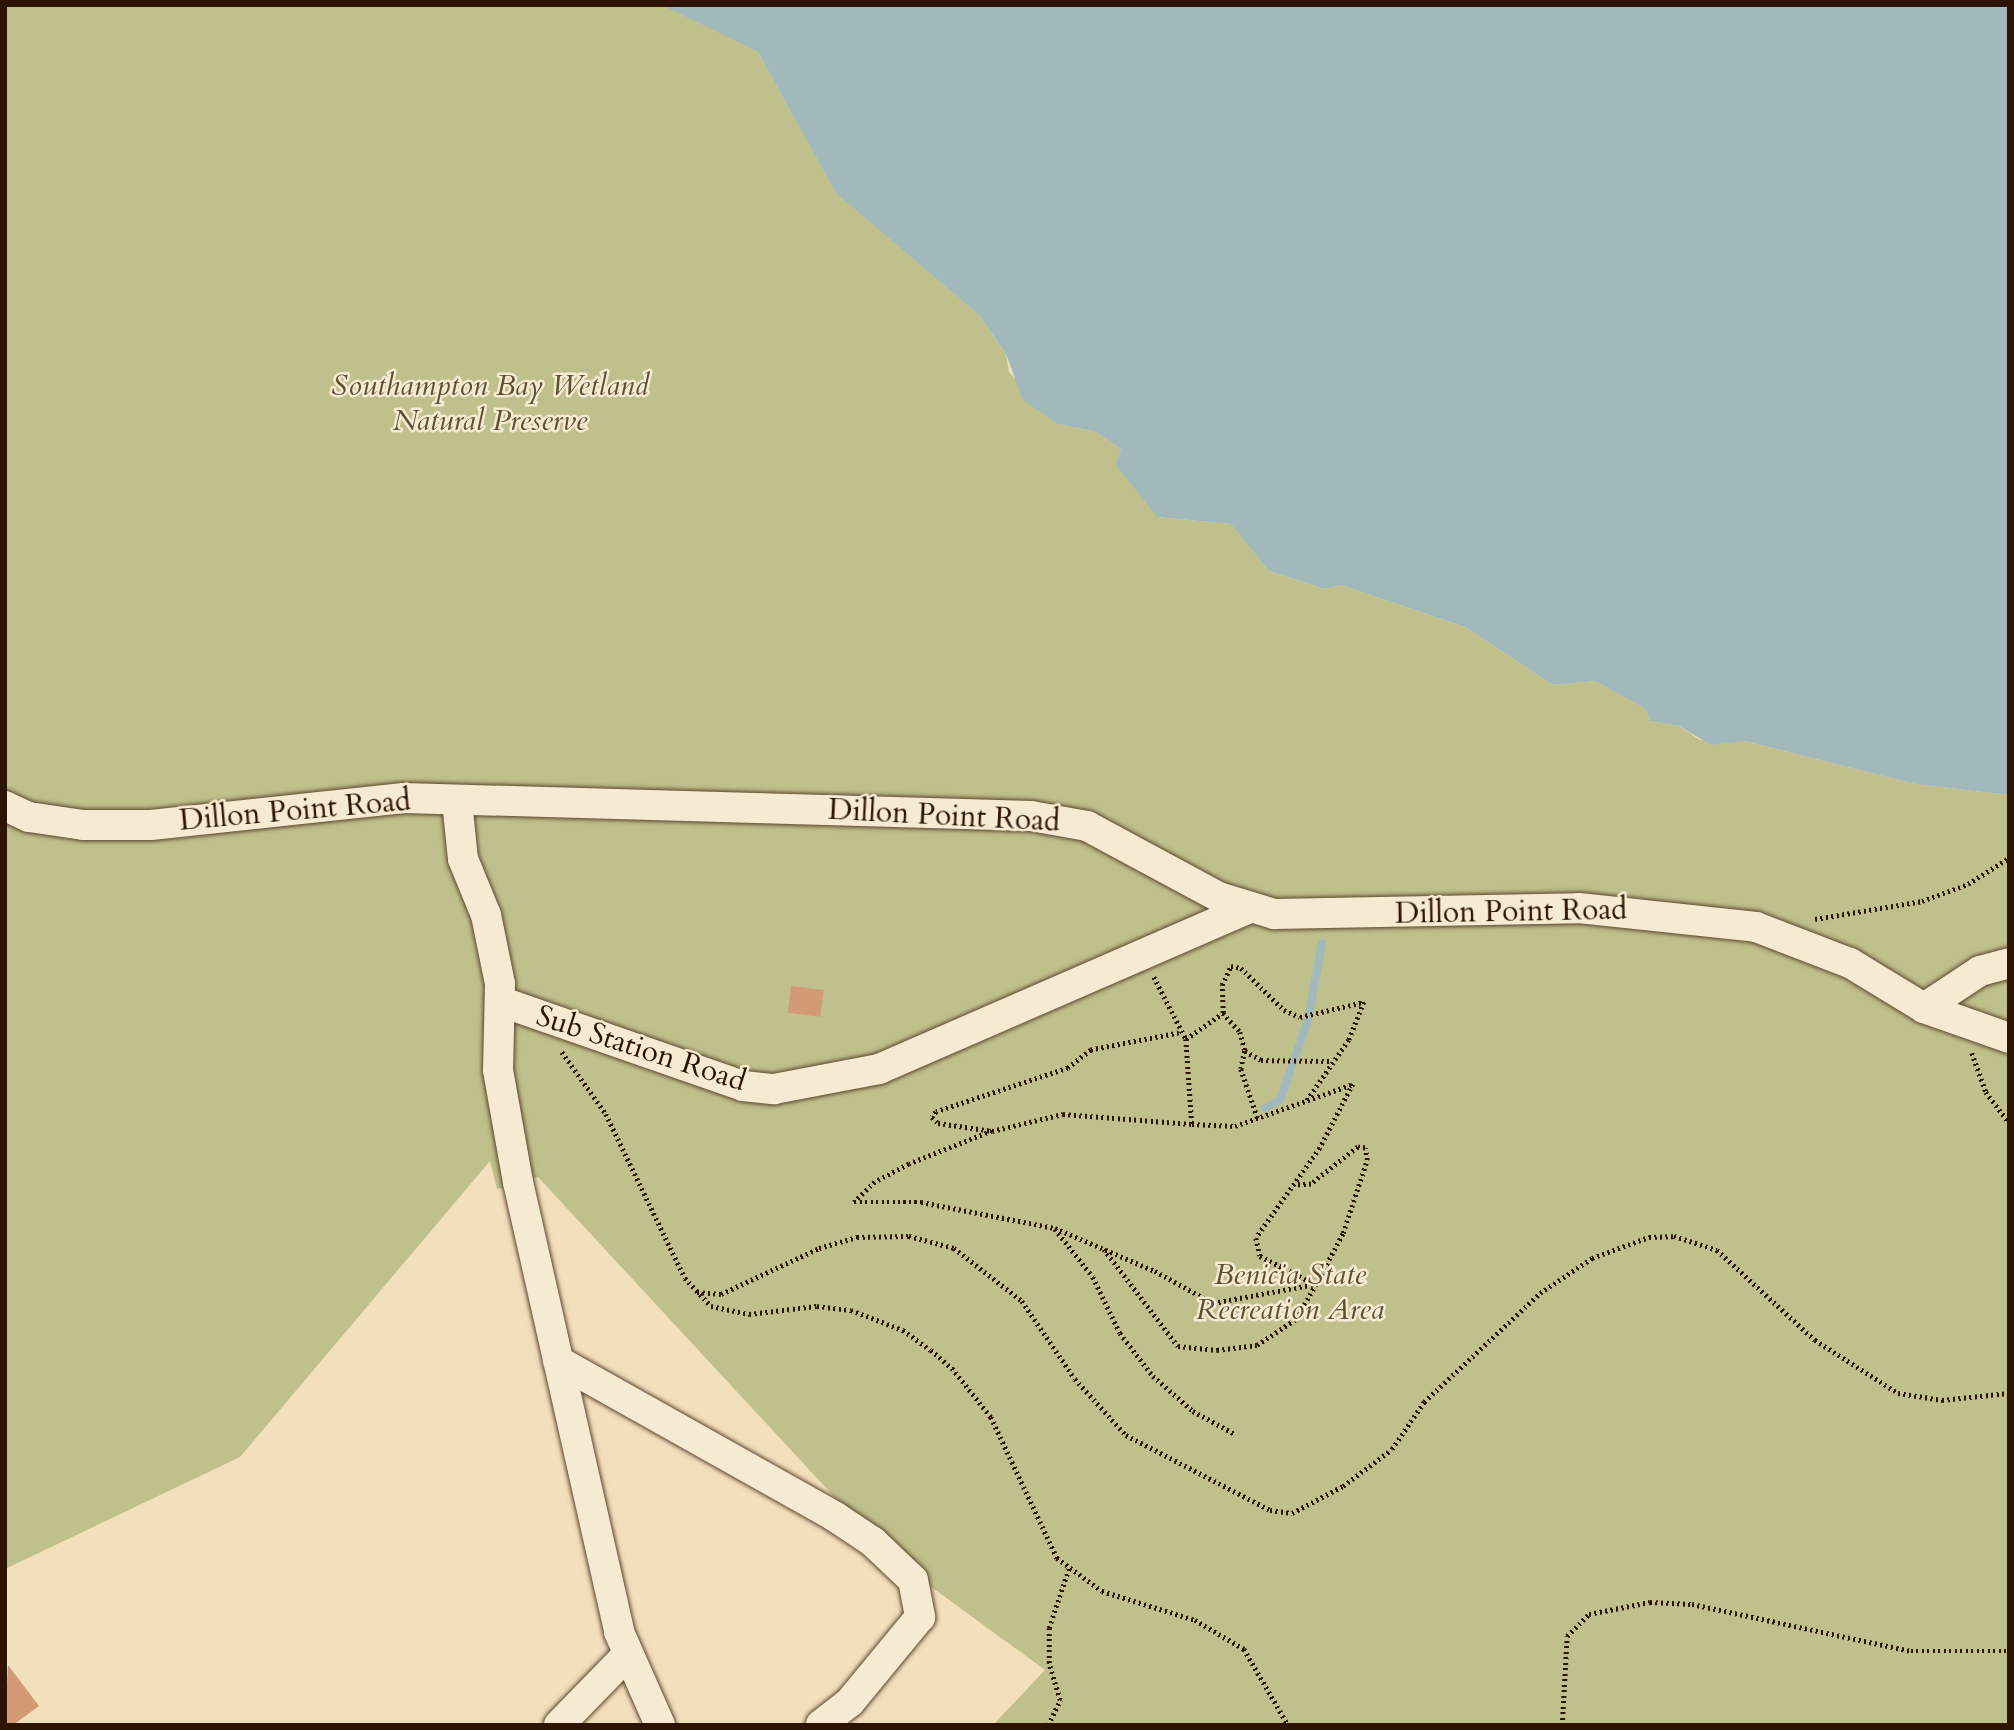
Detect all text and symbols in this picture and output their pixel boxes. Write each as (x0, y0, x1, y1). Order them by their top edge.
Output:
park label: Southampton Bay Wetland Natural Preserve (331, 368, 649, 438)
street label: Dillon Point Road (178, 783, 412, 839)
street label: Dillon Point Road (827, 792, 1061, 840)
street label: Dillon Point Road (1395, 892, 1627, 932)
street label: Sub Station Road (532, 998, 750, 1100)
park label: Benicia State Recreation Area (1196, 1257, 1384, 1328)

